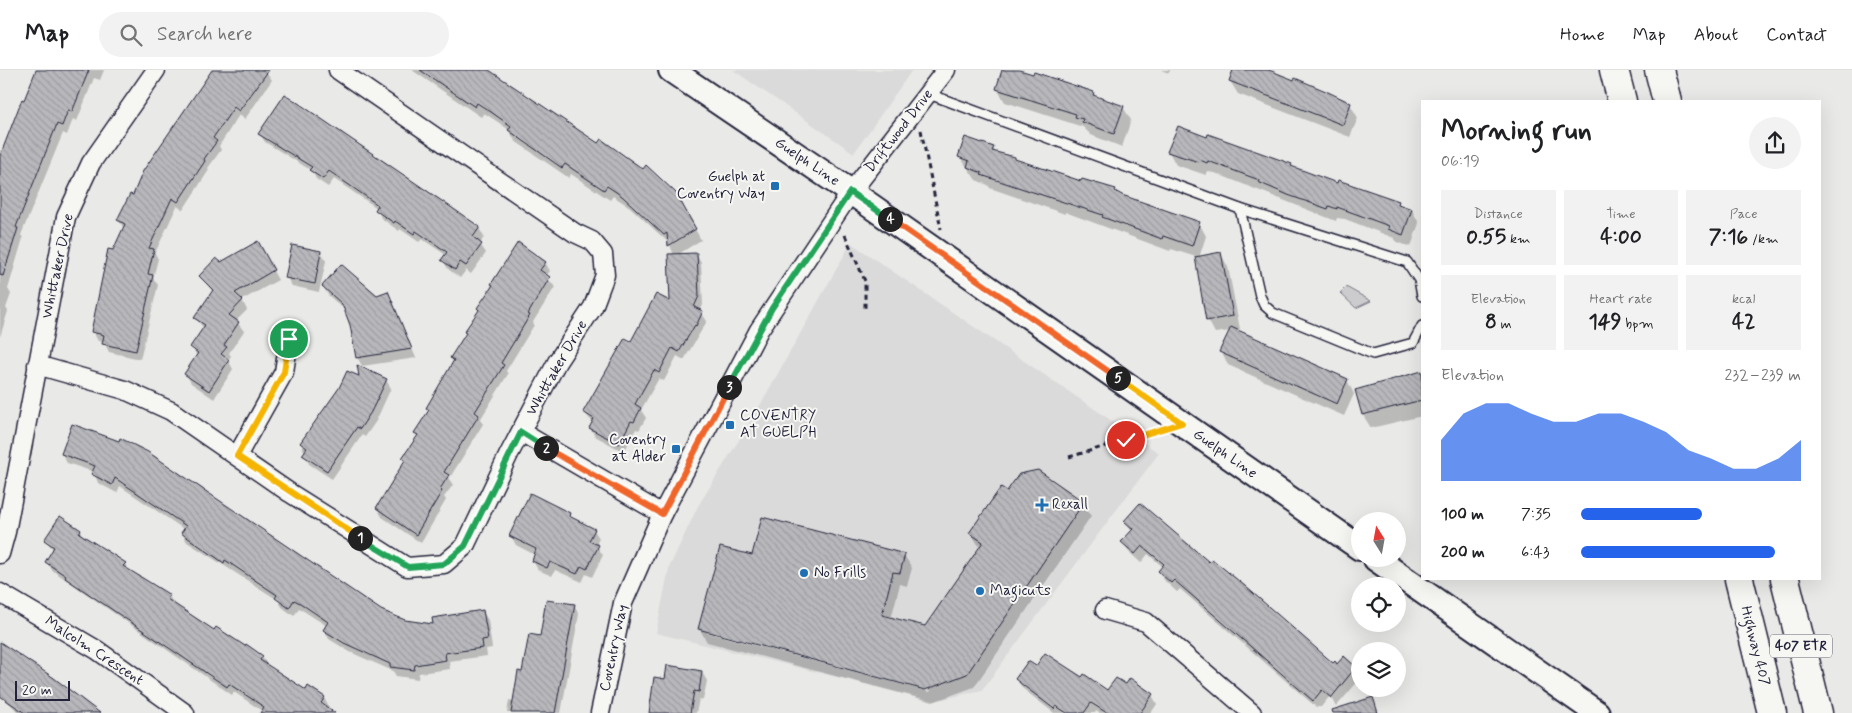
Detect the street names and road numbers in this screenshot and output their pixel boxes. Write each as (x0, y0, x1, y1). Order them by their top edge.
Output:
street label: Driftwood Drive (860, 85, 938, 177)
street label: Guelph Line (771, 133, 844, 191)
street label: Whittaker Drive (37, 211, 79, 320)
street label: Whittaker Drive (522, 316, 593, 419)
street label: Guelph Line (1189, 425, 1261, 484)
street label: Coventry Way (595, 603, 633, 693)
street label: Highway 407 (1734, 604, 1775, 688)
street label: Malcolm Crescent (41, 612, 148, 691)
road number: 407 ETR (1770, 634, 1832, 658)

